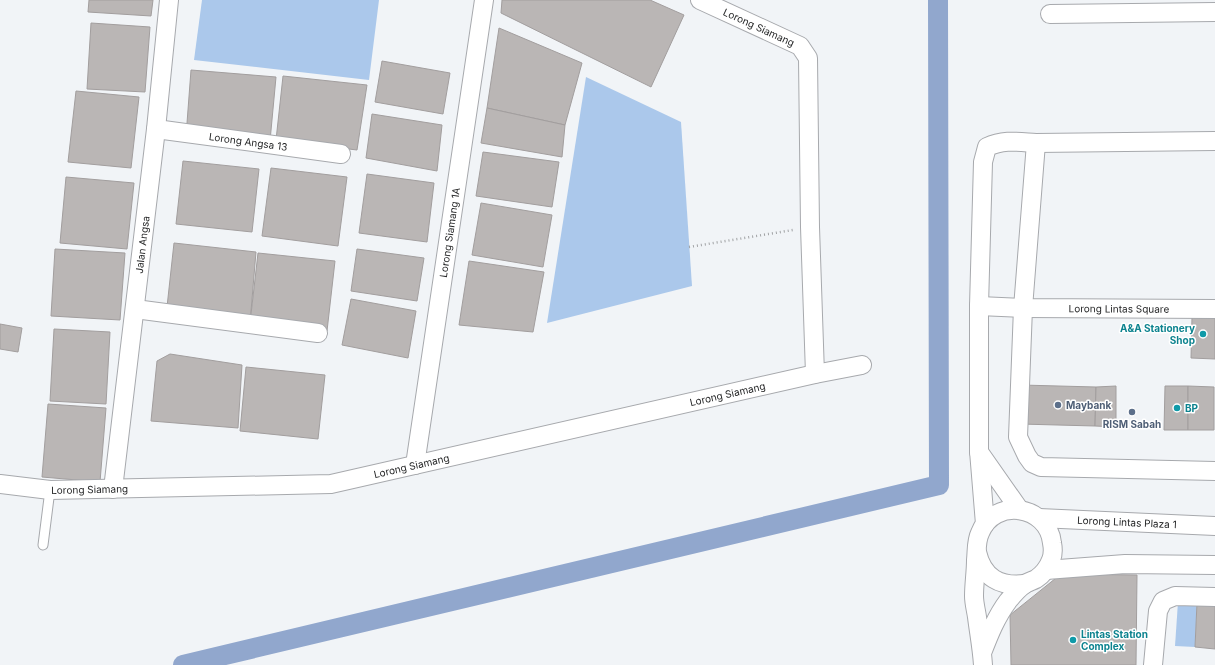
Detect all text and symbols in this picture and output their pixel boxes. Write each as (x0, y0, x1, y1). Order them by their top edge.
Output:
street label: Lorong Siamang (722, 6, 797, 49)
street label: Lorong Angsa 13 (208, 130, 288, 153)
street label: Lorong Siamang 1A (437, 187, 462, 278)
street label: Jalan Angsa (133, 215, 152, 274)
street label: Lorong Lintas Square (1069, 302, 1170, 315)
place label: A&A Stationery Shop (1120, 322, 1195, 346)
marker: A&A Stationery Shop (1198, 329, 1208, 339)
street label: Lorong Siamang (689, 380, 766, 408)
place label: Maybank (1066, 399, 1111, 412)
marker: Maybank (1053, 400, 1063, 410)
place label: BP (1185, 402, 1199, 414)
marker: BP (1172, 403, 1182, 413)
marker: RISM Sabah (1127, 407, 1137, 417)
place label: RISM Sabah (1103, 418, 1161, 430)
street label: Lorong Siamang (373, 451, 450, 480)
street label: Lorong Siamang (51, 482, 128, 496)
street label: Lorong Lintas Plaza 1 (1077, 514, 1177, 530)
place label: Lintas Station Complex (1081, 628, 1148, 652)
marker: Lintas Station Complex (1068, 635, 1078, 645)

